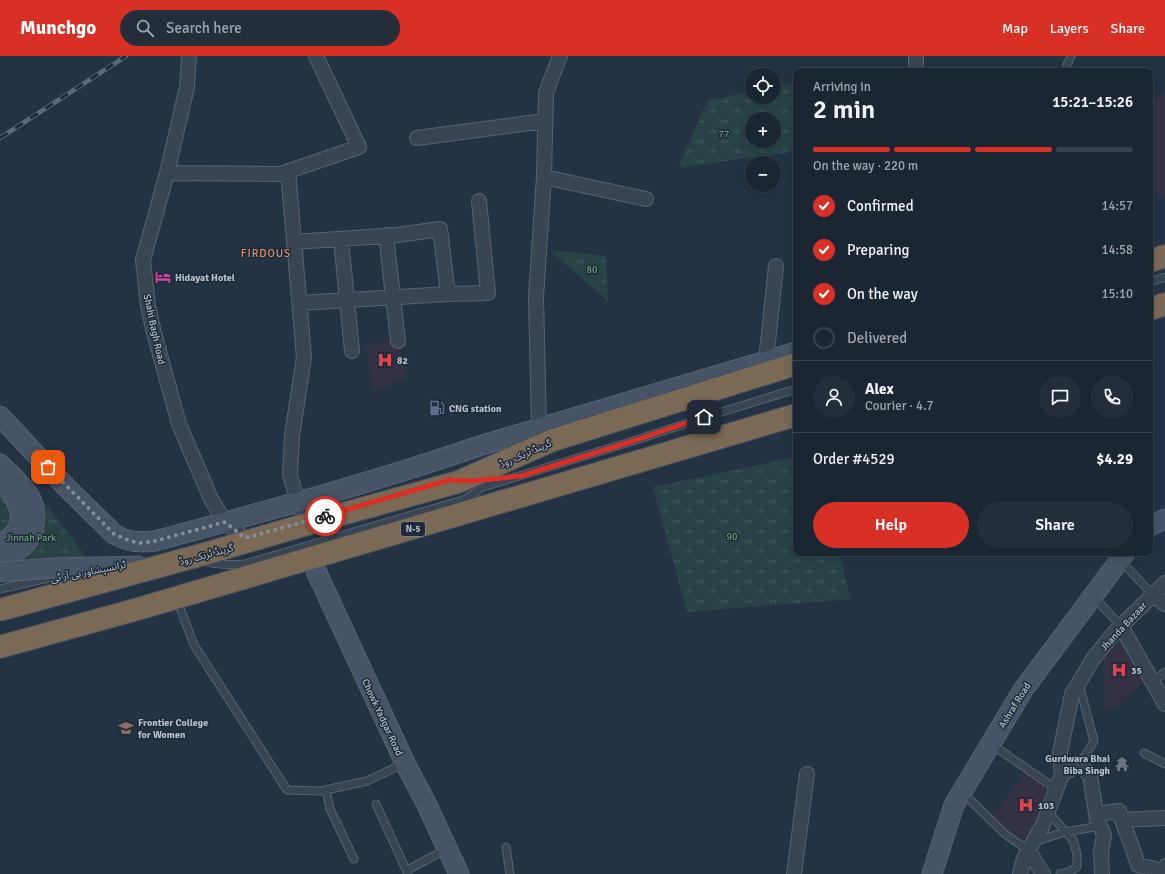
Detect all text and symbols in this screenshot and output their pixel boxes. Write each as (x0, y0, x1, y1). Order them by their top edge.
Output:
search box (120, 10, 400, 46)
text: Munchgo (20, 16, 96, 40)
icon: search (134, 17, 156, 39)
text: Search here (166, 19, 242, 37)
text: Map (1002, 20, 1028, 37)
text: Layers (1050, 20, 1089, 37)
text: Share (1111, 20, 1145, 37)
map controls (745, 68, 781, 192)
button: locate (745, 68, 781, 104)
text: Arriving in (813, 79, 871, 95)
text: 15:21–15:26 (1052, 93, 1133, 111)
text: 2 min (813, 94, 875, 126)
button: + (745, 112, 781, 148)
park label: 77 (719, 128, 729, 140)
button: − (745, 156, 781, 192)
text: On the way · 220 m (813, 158, 918, 174)
icon: check (813, 195, 835, 217)
text: Confirmed (847, 197, 914, 215)
text: 14:57 (1101, 198, 1133, 214)
icon: check (813, 239, 835, 261)
text: Preparing (847, 241, 910, 259)
text: 14:58 (1101, 242, 1133, 258)
district label: FIRDOUS (241, 247, 291, 260)
park label: 80 (587, 264, 597, 276)
hotel icon: Hidayat Hotel (154, 268, 172, 286)
place label: Hidayat Hotel (175, 272, 235, 284)
icon: check (813, 283, 835, 305)
text: On the way (847, 285, 918, 303)
text: 15:10 (1101, 286, 1133, 302)
street label: Shahi Bagh Road (141, 293, 167, 366)
text: Delivered (847, 329, 907, 347)
hospital icon: 82 (376, 351, 394, 369)
place label: 82 (397, 355, 408, 367)
button: person (813, 376, 855, 418)
button: chat (1039, 376, 1081, 418)
button: phone (1091, 376, 1133, 418)
text: Alex (865, 380, 894, 398)
text: Courier · 4.7 (865, 398, 934, 414)
fuel station icon: CNG station (428, 399, 446, 417)
pin (687, 400, 721, 434)
place label: CNG station (449, 403, 502, 415)
icon: home (693, 406, 715, 428)
street label: گرینڈ ٹرنک روڈ (497, 437, 554, 471)
pin (31, 450, 65, 484)
text: Order #4529 (813, 450, 895, 468)
text: $4.29 (1096, 450, 1133, 468)
icon: bag (37, 456, 59, 478)
courier (305, 496, 345, 536)
button: Help (813, 502, 969, 548)
button: Share (977, 502, 1133, 548)
icon: bike (314, 505, 336, 527)
road number: N-5 (401, 522, 425, 536)
park label: 90 (727, 531, 737, 543)
park label: Jinnah Park (6, 532, 56, 544)
street label: گرینڈ ٹرنک روڈ (178, 542, 236, 568)
street label: ٹرانسپشاور بی آر ٹی (49, 559, 127, 585)
street label: Jhanda Bazaar (1098, 600, 1150, 654)
hospital icon: 35 (1110, 661, 1128, 679)
place label: 35 (1131, 665, 1142, 677)
street label: Chowk Yadgar Road (359, 677, 405, 758)
street label: Ashraf Road (996, 680, 1034, 731)
place label: Frontier College for Women (137, 717, 208, 741)
school or university icon: Frontier College for Women (117, 719, 135, 737)
place label: Gurdwara Bhai Biba Singh (1045, 753, 1111, 777)
temple icon: Gurdwara Bhai Biba Singh (1113, 755, 1131, 773)
hospital icon: 103 (1017, 796, 1035, 814)
place label: 103 (1038, 800, 1054, 812)

